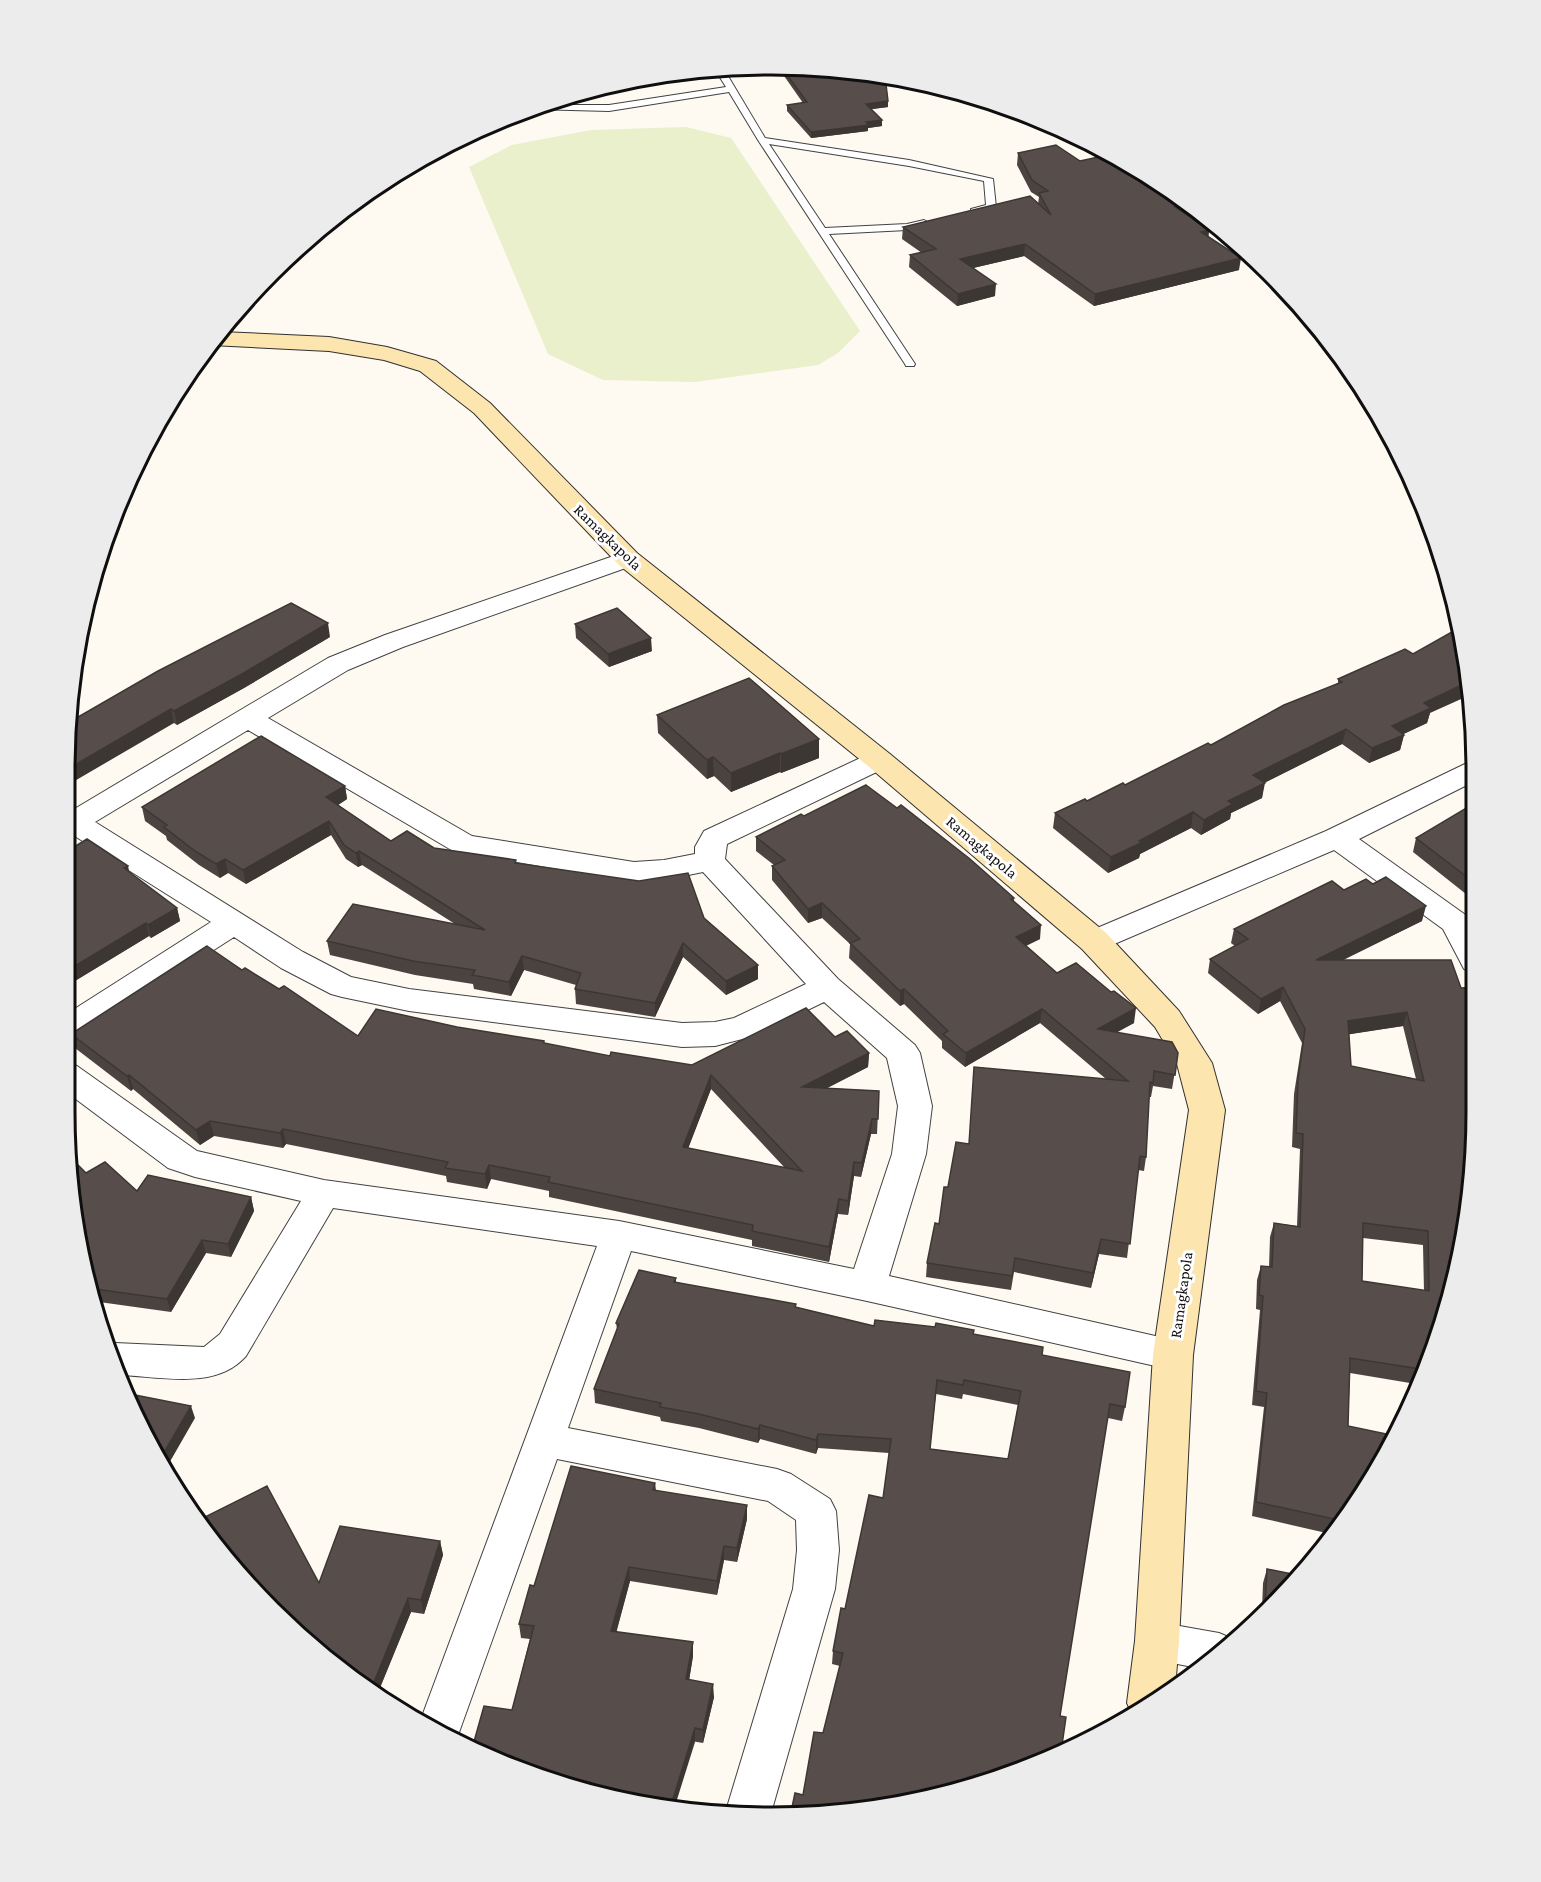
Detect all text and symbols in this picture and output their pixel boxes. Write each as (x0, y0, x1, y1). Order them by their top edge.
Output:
street label: Ramagkapola (570, 501, 646, 574)
street label: Ramagkapola (943, 813, 1021, 883)
street label: Ramagkapola (1167, 1250, 1197, 1339)

